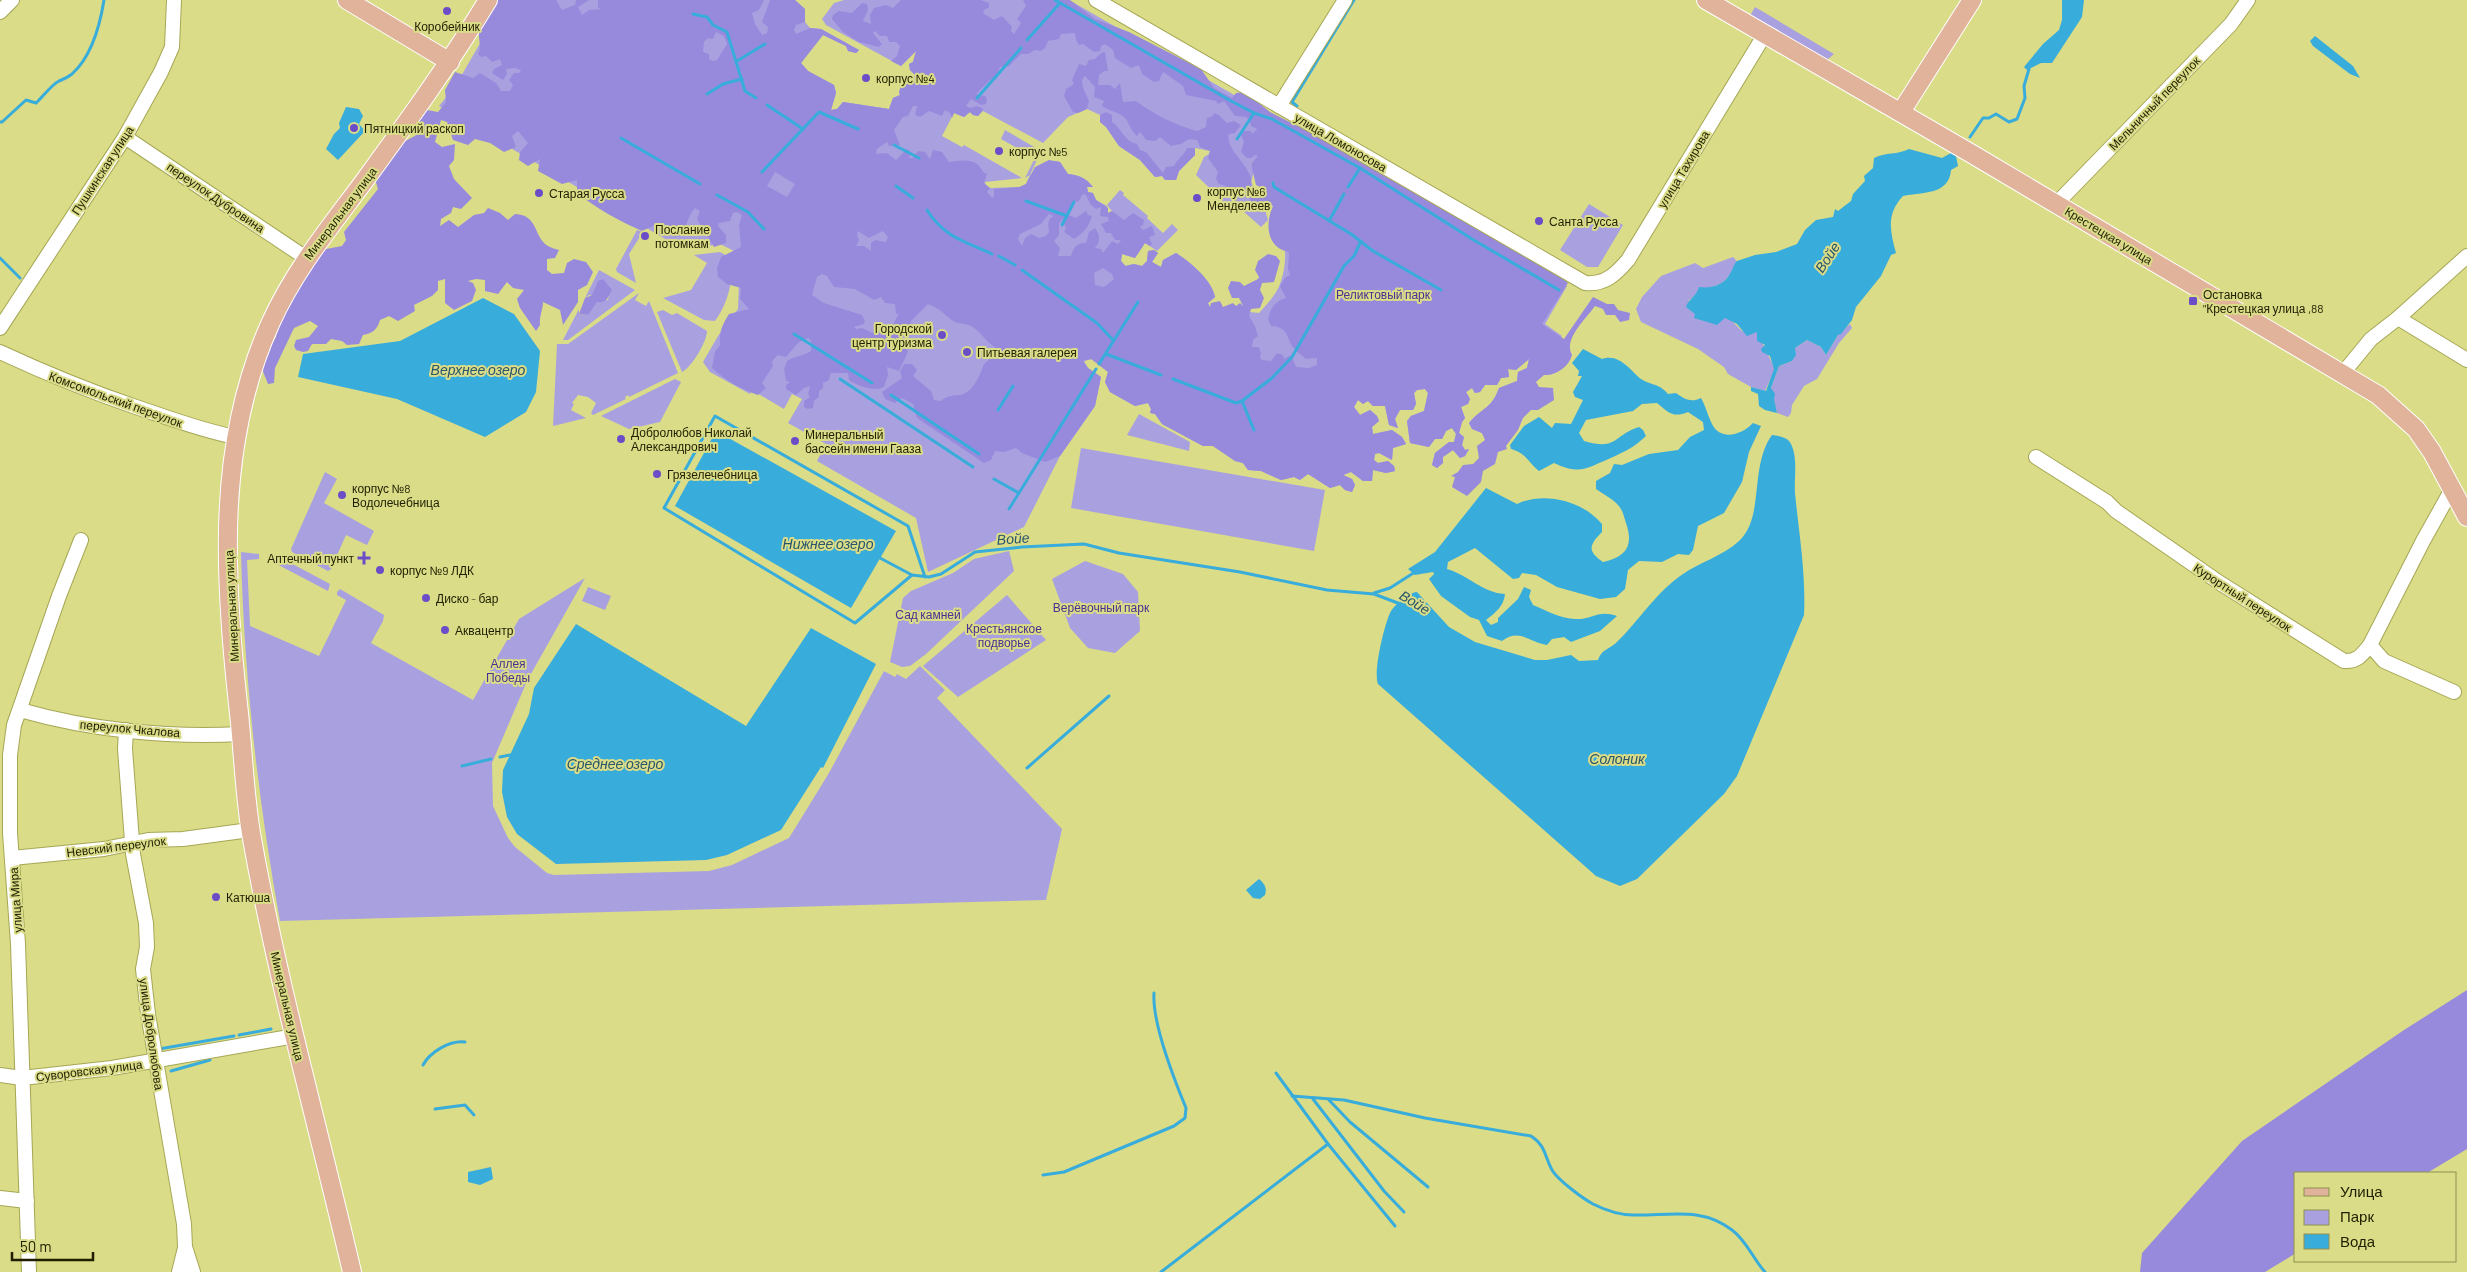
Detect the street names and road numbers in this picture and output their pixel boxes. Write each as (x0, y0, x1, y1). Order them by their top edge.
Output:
street label: Мельничный переулок (2106, 53, 2204, 153)
street label: улица Ломоносова (1292, 110, 1390, 175)
street label: Пушкинская улица (68, 123, 137, 218)
street label: улица Тахирова (1654, 127, 1713, 211)
street label: переулок Дубровина (164, 159, 268, 236)
street label: Минеральная улица (301, 164, 380, 262)
street label: Крестецкая улица (2062, 203, 2155, 268)
street label: Комсомольский переулок (47, 368, 185, 431)
street label: Минеральная улица (221, 549, 242, 662)
street label: Курортный переулок (2191, 560, 2295, 635)
street label: переулок Чкалова (79, 717, 181, 740)
street label: Невский переулок (66, 833, 167, 860)
street label: улица Мира (6, 866, 25, 933)
street label: Минеральная улица (268, 950, 307, 1063)
street label: улица Добролюбова (136, 977, 167, 1091)
street label: Суворовская улица (35, 1056, 144, 1084)

